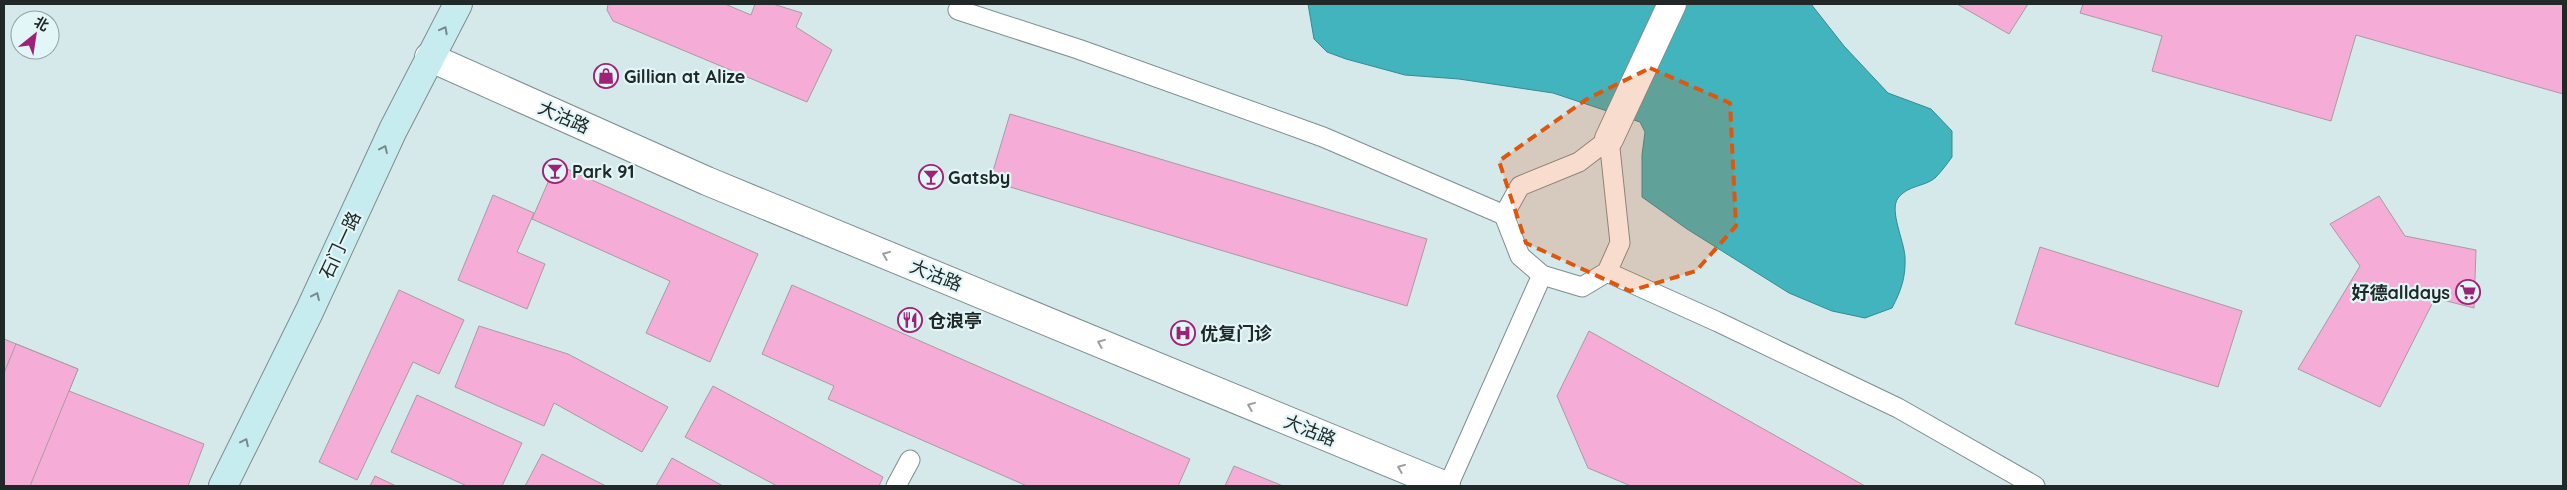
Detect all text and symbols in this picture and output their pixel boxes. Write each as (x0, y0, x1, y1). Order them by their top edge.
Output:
north arrow (10, 10, 60, 60)
text: 北 (31, 12, 52, 35)
one-way arrow (437, 26, 447, 35)
shop icon: Gillian at Alize (593, 63, 619, 89)
place label: Gillian at Alize (624, 65, 745, 88)
street label: 大沽路 (535, 96, 593, 138)
one-way arrow (378, 145, 389, 154)
bar icon: Park 91 (542, 158, 568, 184)
place label: Park 91 (572, 160, 634, 183)
bar icon: Gatsby (918, 164, 944, 190)
place label: Gatsby (948, 166, 1010, 189)
street label: 石门一路 (314, 208, 366, 282)
one-way arrow (882, 250, 891, 261)
street label: 大沽路 (907, 254, 965, 296)
supermarket icon: 好德alldays (2455, 279, 2481, 305)
place label: 好德alldays (2351, 281, 2450, 304)
one-way arrow (310, 292, 320, 301)
restaurant icon: 仓浪亭 (897, 307, 923, 333)
place label: 仓浪亭 (928, 309, 982, 332)
hospital icon: 优复门诊 (1170, 320, 1196, 346)
place label: 优复门诊 (1200, 322, 1272, 345)
one-way arrow (1097, 339, 1106, 350)
one-way arrow (1247, 401, 1256, 412)
street label: 大沽路 (1281, 409, 1339, 451)
one-way arrow (239, 439, 249, 448)
one-way arrow (1398, 463, 1406, 473)

